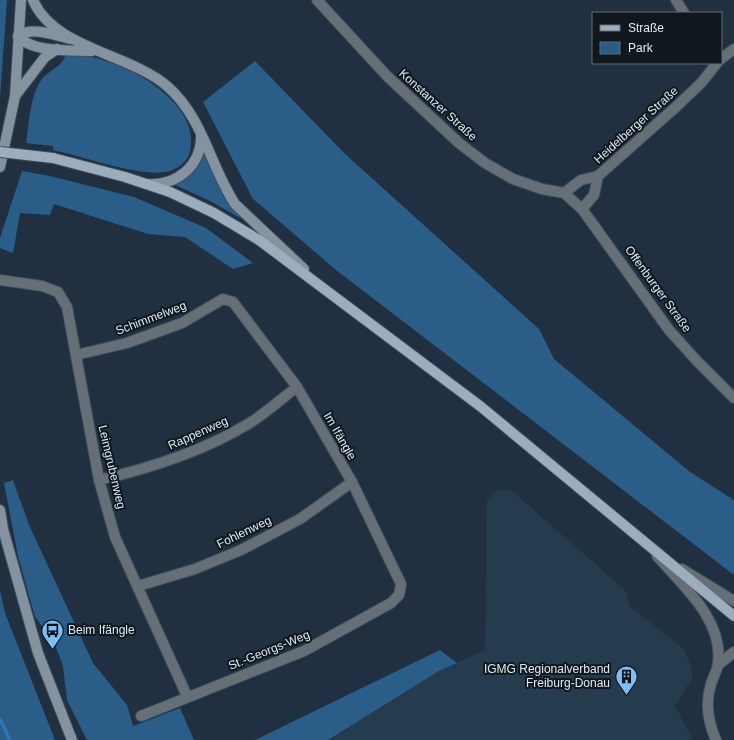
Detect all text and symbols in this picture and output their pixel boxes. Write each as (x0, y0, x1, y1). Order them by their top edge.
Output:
legend (592, 12, 722, 64)
text: Straße (628, 21, 664, 35)
text: Park (628, 41, 654, 55)
street label: Konstanzer Straße (396, 66, 480, 144)
street label: Heidelberger Straße (591, 83, 681, 166)
street label: Offenburger Straße (622, 243, 694, 335)
street label: Schimmelweg (114, 298, 188, 338)
street label: Im Ifängle (321, 410, 359, 463)
street label: Rappenweg (166, 414, 230, 452)
street label: Leimgrubenweg (96, 424, 128, 510)
street label: Fohlenweg (215, 513, 273, 551)
bus stop icon: Beim Ifängle (39, 617, 65, 650)
place label: Beim Ifängle (68, 623, 135, 637)
street label: St.-Georgs-Weg (226, 627, 312, 673)
place label: IGMG Regionalverband Freiburg-Donau (484, 662, 610, 690)
building icon: IGMG Regionalverband Freiburg-Donau (613, 663, 639, 696)

